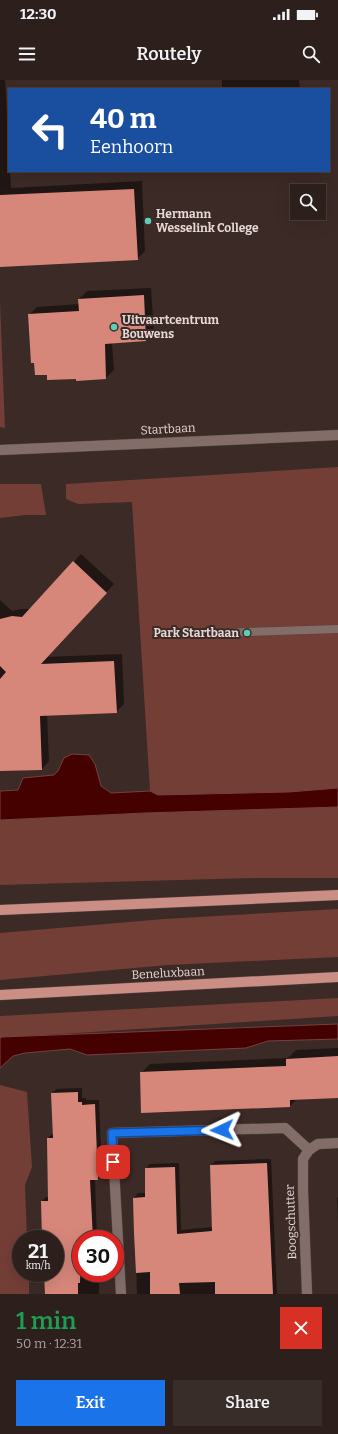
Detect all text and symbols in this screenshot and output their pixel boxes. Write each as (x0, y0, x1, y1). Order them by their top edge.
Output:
text: 12:30 (20, 5, 57, 23)
icon: menu (16, 43, 38, 65)
text: Routely (137, 43, 201, 65)
icon: search (300, 43, 322, 65)
text: 40 m (90, 102, 157, 135)
icon: left (24, 104, 76, 156)
text: Eenhoorn (90, 136, 173, 158)
map controls (290, 184, 326, 220)
button: search (290, 184, 326, 220)
place label: Hermann Wesselink College (156, 207, 259, 235)
marker: Hermann Wesselink College (143, 216, 153, 226)
place label: Uitvaartcentrum Bouwens (122, 313, 220, 341)
marker: Uitvaartcentrum Bouwens (109, 322, 119, 332)
street label: Startbaan (140, 421, 196, 437)
place label: Park Startbaan (153, 626, 239, 640)
marker: Park Startbaan (242, 628, 252, 638)
street label: Beneluxbaan (131, 964, 205, 982)
position arrow (201, 1109, 243, 1151)
pin (96, 1145, 130, 1179)
icon: arrive (102, 1151, 124, 1173)
street label: Boogschutter (283, 1184, 299, 1260)
speed limit sign: 30 (72, 1230, 124, 1282)
text: 21 (28, 1239, 48, 1263)
text: km/h (26, 1260, 50, 1272)
text: 1 min (16, 1307, 76, 1335)
button: close (280, 1307, 322, 1349)
text: 50 m · 12:31 (16, 1336, 82, 1351)
button: Exit (16, 1380, 165, 1426)
button: Share (173, 1380, 322, 1426)

